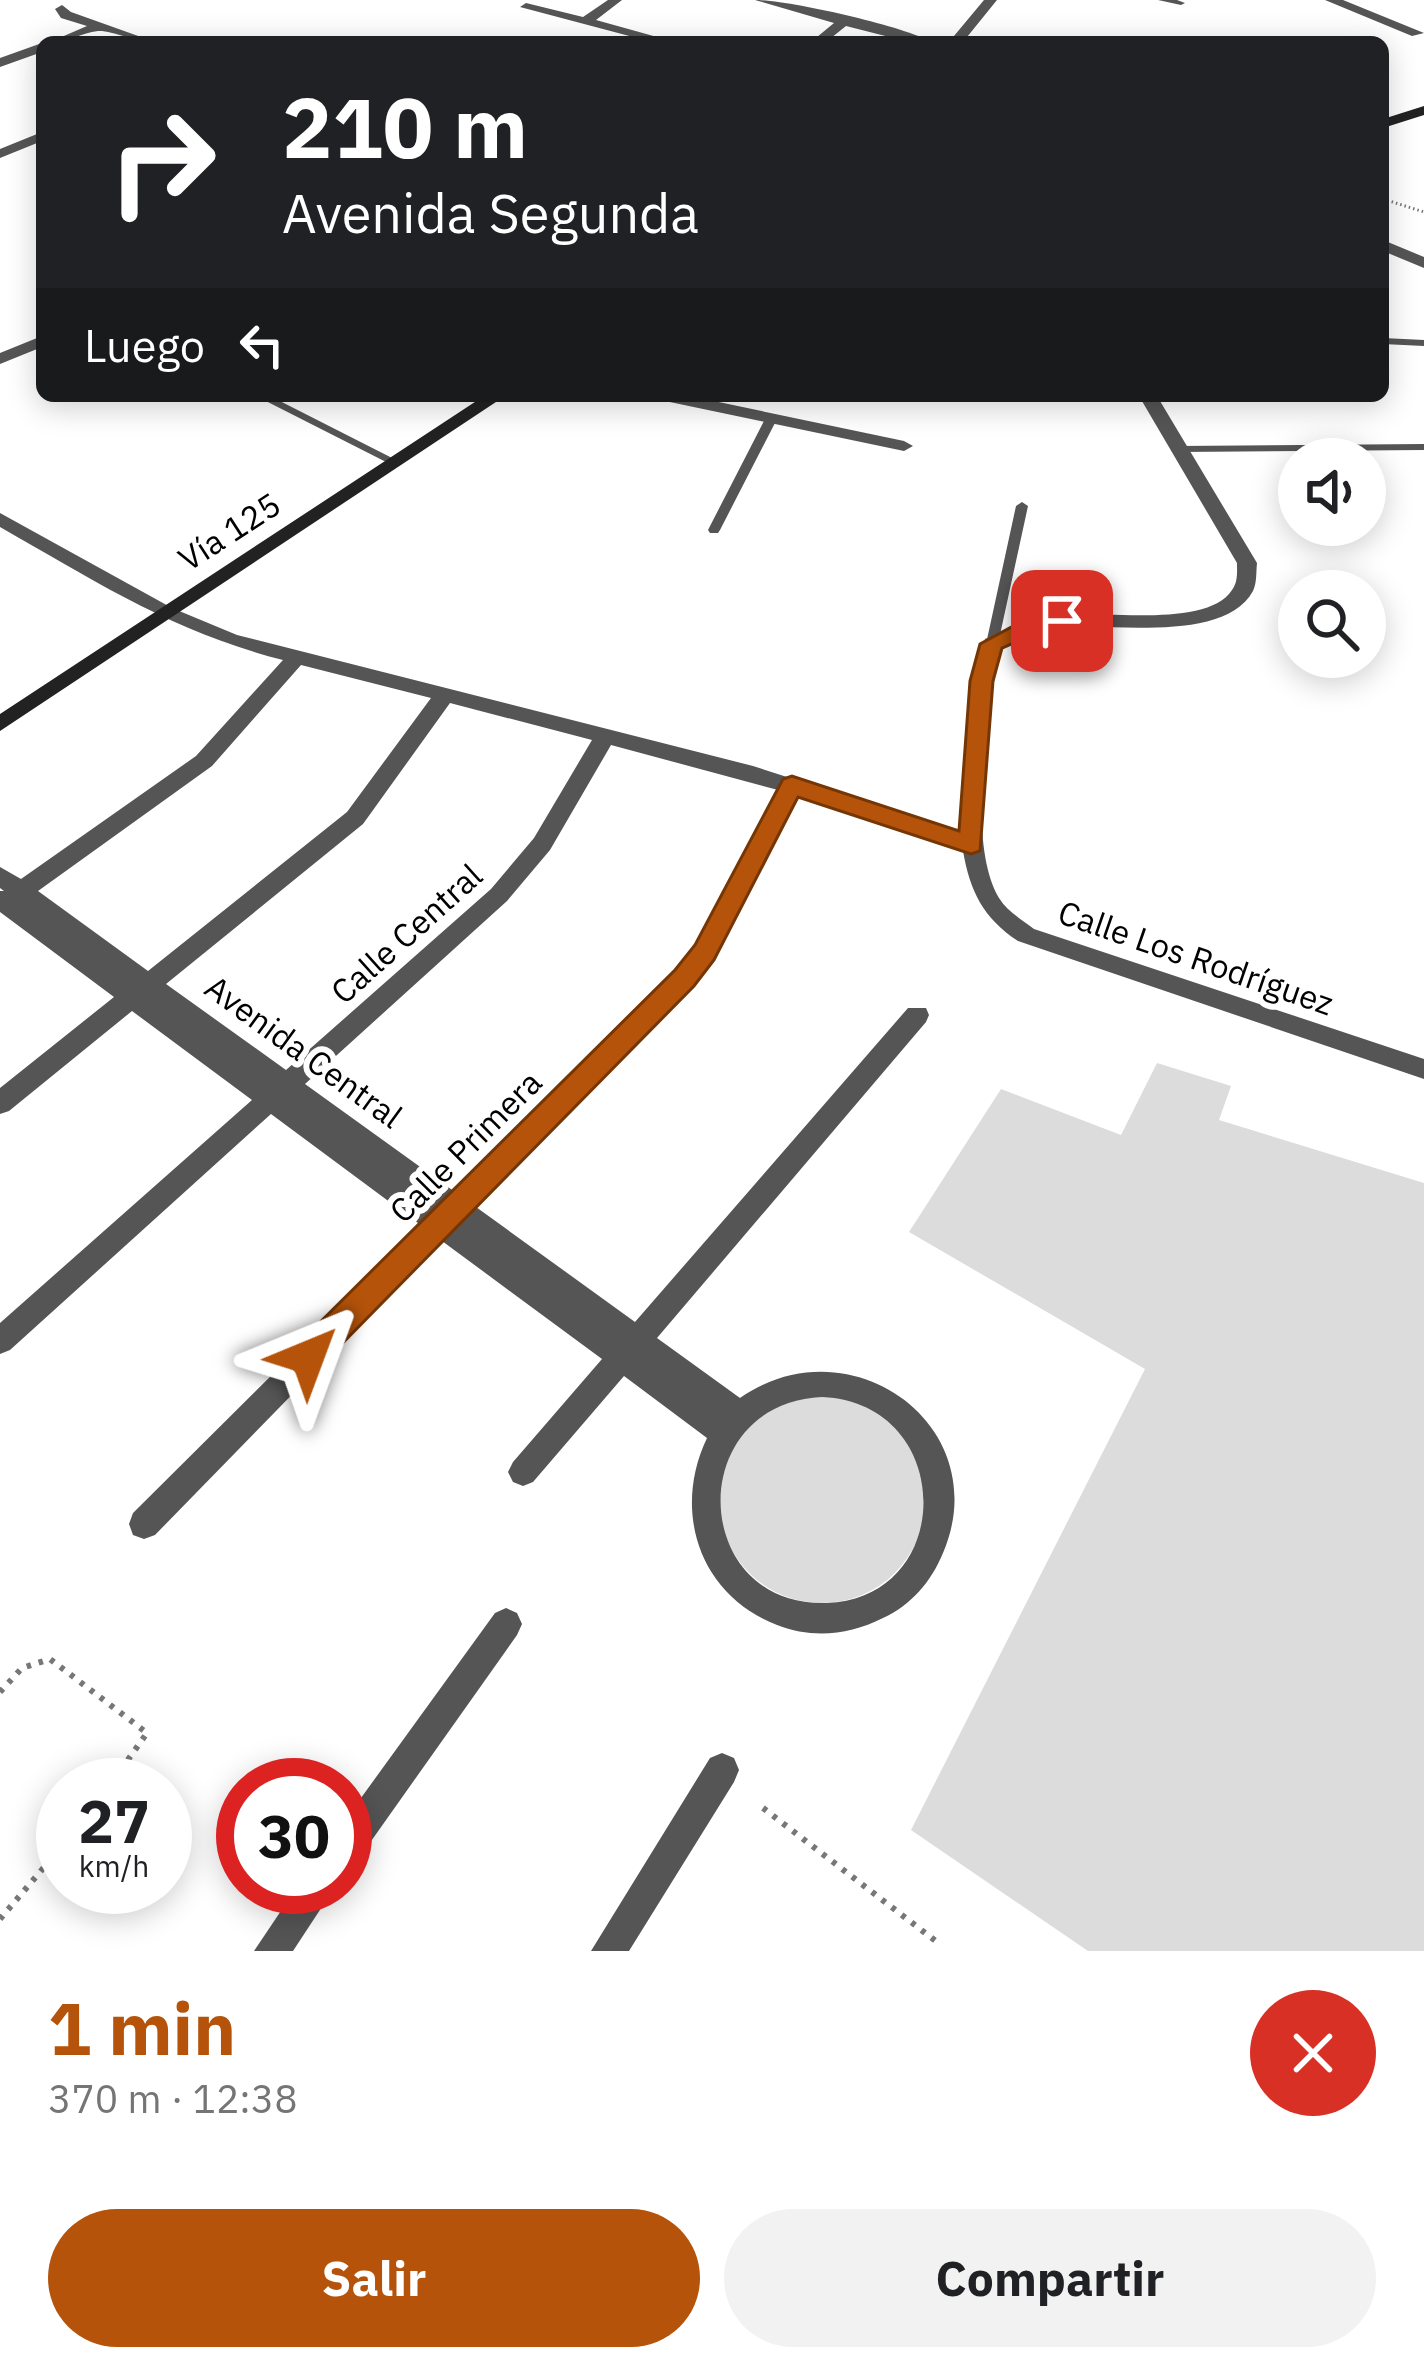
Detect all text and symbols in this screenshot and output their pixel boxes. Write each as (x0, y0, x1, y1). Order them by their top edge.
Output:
text: 210 m (282, 72, 528, 181)
icon: right (84, 84, 240, 240)
text: Avenida Segunda (282, 178, 699, 248)
icon: left (229, 312, 295, 378)
text: Luego (84, 316, 205, 374)
map controls (1278, 438, 1386, 678)
button: sound (1278, 438, 1386, 546)
street label: Vía 125 (170, 482, 288, 580)
pin (1011, 570, 1113, 672)
button: search (1278, 570, 1386, 678)
icon: arrive (1029, 588, 1095, 654)
street label: Calle Central (321, 854, 491, 1012)
street label: Calle Los Rodríguez (1053, 890, 1339, 1024)
street label: Avenida Central (197, 965, 411, 1137)
street label: Calle Primera (380, 1061, 550, 1231)
position arrow (245, 1294, 371, 1420)
speed limit sign: 30 (216, 1758, 372, 1914)
text: 27 (78, 1781, 150, 1860)
text: km/h (79, 1846, 149, 1885)
text: 1 min (48, 1981, 236, 2075)
button: close (1250, 1990, 1376, 2116)
text: 370 m · 12:38 (48, 2073, 298, 2124)
button: Salir (48, 2209, 700, 2347)
button: Compartir (724, 2209, 1376, 2347)

